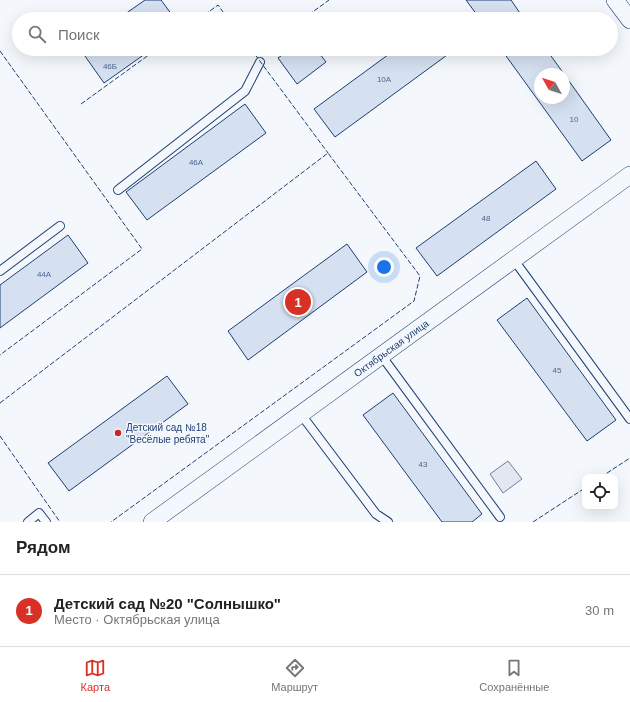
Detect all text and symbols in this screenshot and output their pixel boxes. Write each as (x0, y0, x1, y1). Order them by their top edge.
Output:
search box (12, 12, 618, 56)
icon: search (26, 23, 48, 45)
text: Поиск (58, 26, 100, 43)
house number: 46Б (103, 62, 117, 71)
north arrow (534, 68, 570, 104)
house number: 10А (377, 75, 392, 84)
house number: 10 (570, 115, 579, 124)
house number: 46А (189, 158, 204, 167)
house number: 48 (482, 214, 491, 223)
your location (374, 257, 394, 277)
house number: 44А (37, 270, 52, 279)
pin: 1 (285, 287, 311, 317)
street label: Октябрьская улица (352, 317, 431, 379)
house number: 45 (553, 366, 562, 375)
place label: Детский сад №18 "Весёлые ребята" (126, 422, 210, 445)
marker: Детский сад №18 "Весёлые ребята" (113, 428, 123, 438)
house number: 43 (419, 460, 428, 469)
map controls (582, 474, 618, 510)
button: locate (582, 474, 618, 510)
text: Рядом (16, 538, 71, 557)
text: Детский сад №20 "Солнышко" (54, 595, 281, 612)
text: 1 (25, 603, 33, 618)
text: 30 m (585, 603, 614, 618)
text: Место · Октябрьская улица (54, 612, 220, 627)
tab: Карта (81, 657, 110, 693)
tab: Маршрут (271, 657, 318, 693)
tab: Сохранённые (479, 657, 549, 693)

